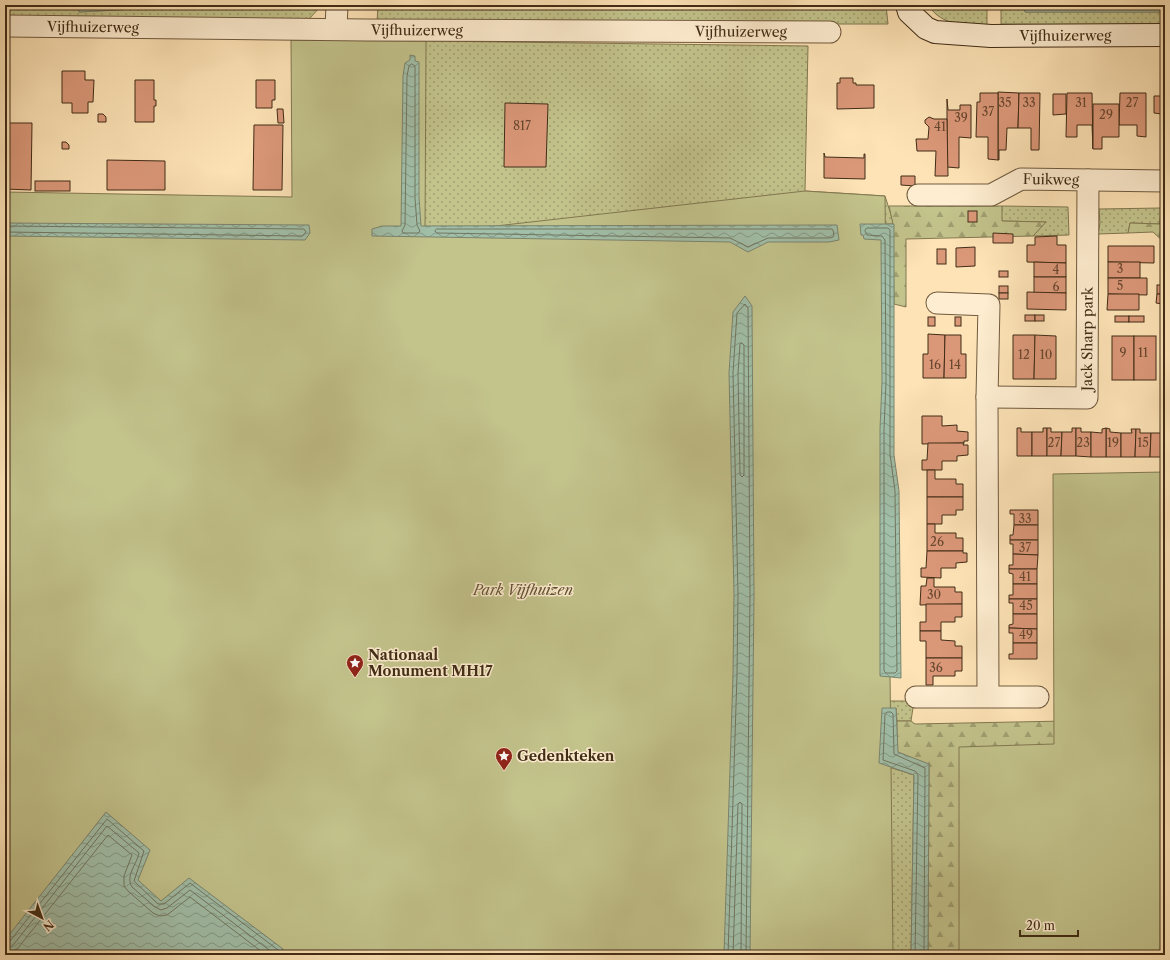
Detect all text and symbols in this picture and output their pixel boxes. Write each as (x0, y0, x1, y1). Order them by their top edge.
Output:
street label: Vijfhuizerweg (46, 17, 140, 36)
street label: Vijfhuizerweg (370, 21, 464, 39)
street label: Vijfhuizerweg (694, 22, 788, 41)
street label: Vijfhuizerweg (1018, 26, 1112, 45)
house number: 35 (998, 95, 1012, 110)
house number: 33 (1022, 95, 1036, 110)
house number: 31 (1075, 95, 1087, 110)
house number: 27 (1126, 95, 1138, 110)
house number: 37 (982, 104, 994, 119)
house number: 29 (1099, 107, 1113, 122)
house number: 39 (954, 110, 968, 125)
house number: 817 (513, 118, 531, 133)
house number: 41 (934, 119, 946, 134)
street label: Fuikweg (1023, 170, 1080, 189)
house number: 3 (1117, 261, 1123, 276)
house number: 4 (1053, 262, 1060, 277)
house number: 5 (1117, 278, 1123, 293)
house number: 6 (1052, 279, 1060, 294)
street label: Jack Sharp park (1078, 286, 1097, 393)
house number: 9 (1119, 345, 1127, 360)
house number: 11 (1138, 345, 1148, 360)
house number: 12 (1018, 347, 1030, 362)
house number: 10 (1040, 347, 1052, 362)
house number: 16 (929, 357, 941, 372)
house number: 14 (949, 357, 961, 372)
house number: 27 (1048, 435, 1060, 450)
house number: 23 (1076, 435, 1090, 450)
house number: 19 (1107, 435, 1119, 450)
house number: 15 (1137, 435, 1149, 450)
house number: 33 (1018, 511, 1032, 526)
house number: 26 (930, 534, 944, 549)
house number: 37 (1019, 540, 1031, 555)
house number: 41 (1019, 569, 1031, 584)
park label: Park Vijfhuizen (472, 581, 573, 599)
house number: 30 (927, 587, 941, 602)
house number: 45 (1019, 598, 1033, 613)
house number: 49 (1019, 627, 1033, 642)
place label: Nationaal Monument MH17 (368, 646, 493, 680)
place icon: Nationaal Monument MH17 (345, 653, 365, 678)
house number: 36 (929, 660, 943, 675)
place icon: Gedenkteken (494, 746, 514, 771)
place label: Gedenkteken (517, 747, 615, 765)
north arrow (22, 898, 62, 938)
scale bar (1020, 912, 1078, 938)
text: N (40, 917, 57, 934)
text: 20 m (1026, 918, 1055, 933)

